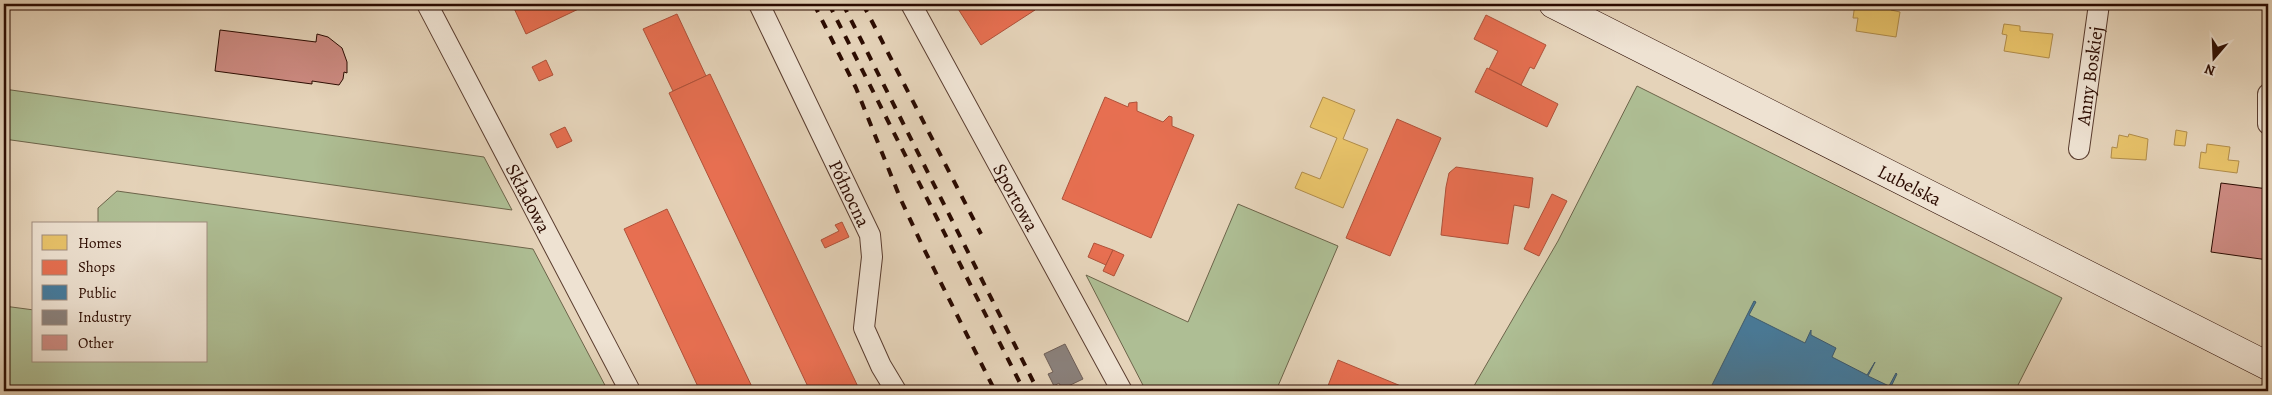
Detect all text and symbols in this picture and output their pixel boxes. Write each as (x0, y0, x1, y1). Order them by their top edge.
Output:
street label: Anny Boskiej (2070, 25, 2110, 128)
north arrow (2190, 32, 2240, 82)
text: N (2202, 59, 2218, 80)
street label: Północna (822, 156, 876, 232)
street label: Składowa (499, 159, 557, 238)
street label: Sportowa (986, 159, 1045, 237)
street label: Lubelska (1873, 159, 1946, 213)
legend (32, 222, 208, 362)
text: Homes (78, 233, 122, 253)
text: Shops (78, 257, 115, 277)
text: Public (78, 283, 116, 303)
text: Industry (78, 307, 132, 327)
text: Other (78, 333, 114, 353)

